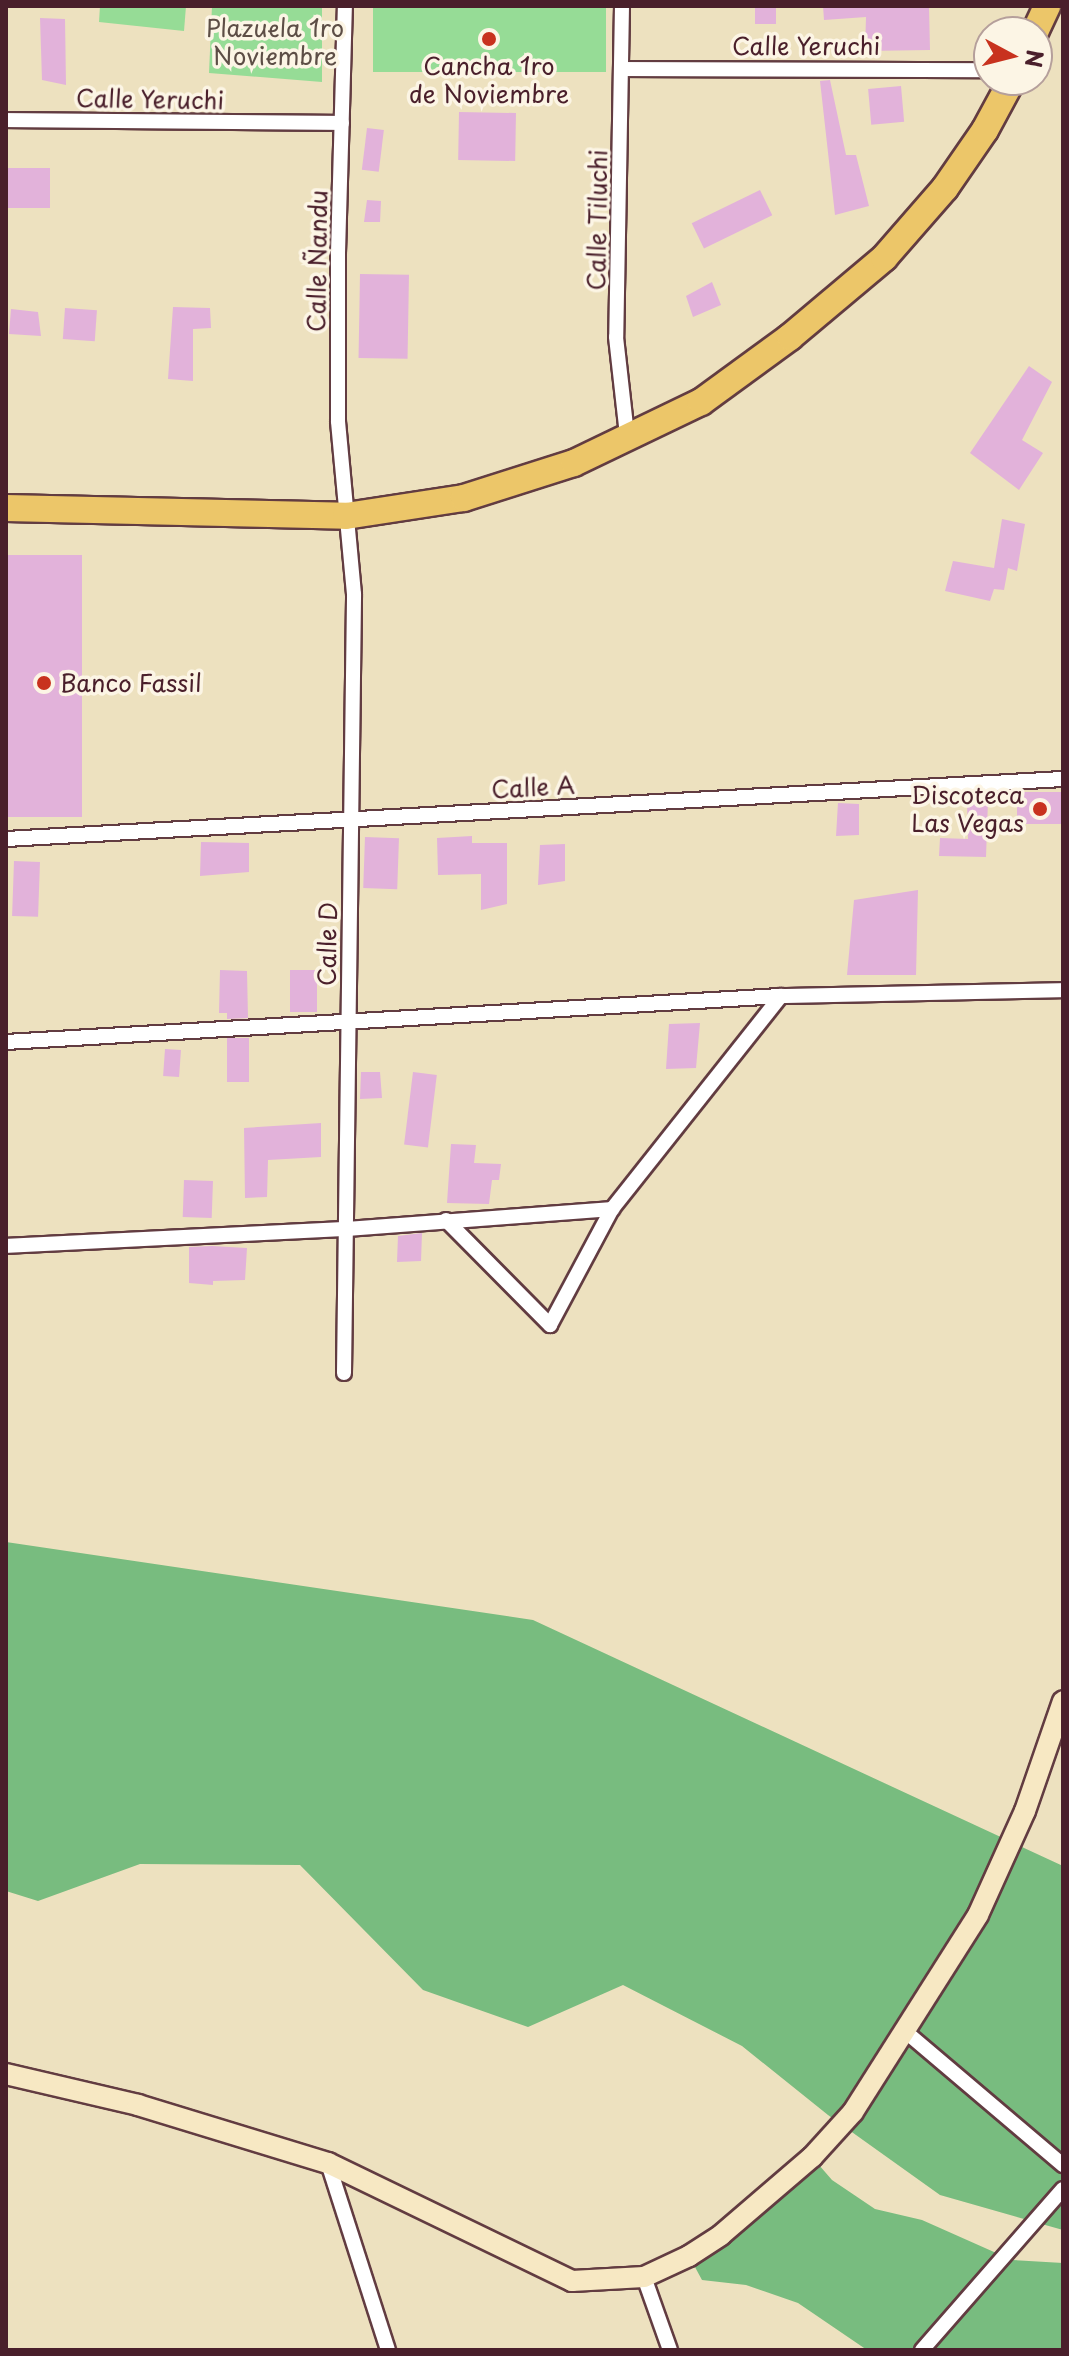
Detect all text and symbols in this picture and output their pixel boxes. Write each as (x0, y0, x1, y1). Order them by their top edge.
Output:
park label: Plazuela 1ro Noviembre (206, 14, 344, 70)
north arrow (973, 16, 1053, 96)
marker: Cancha 1ro de Noviembre (480, 30, 498, 48)
street label: Calle Yeruchi (731, 32, 881, 60)
text: N (1018, 48, 1053, 69)
place label: Cancha 1ro de Noviembre (410, 52, 568, 108)
street label: Calle Yeruchi (75, 83, 225, 115)
street label: Calle Tiluchi (581, 149, 613, 291)
street label: Calle Ñandu (301, 190, 333, 332)
place label: Banco Fassil (60, 669, 203, 697)
marker: Banco Fassil (35, 674, 53, 692)
street label: Calle A (490, 770, 576, 804)
place label: Discoteca Las Vegas (910, 781, 1024, 837)
marker: Discoteca Las Vegas (1031, 800, 1049, 818)
street label: Calle D (312, 901, 342, 987)

